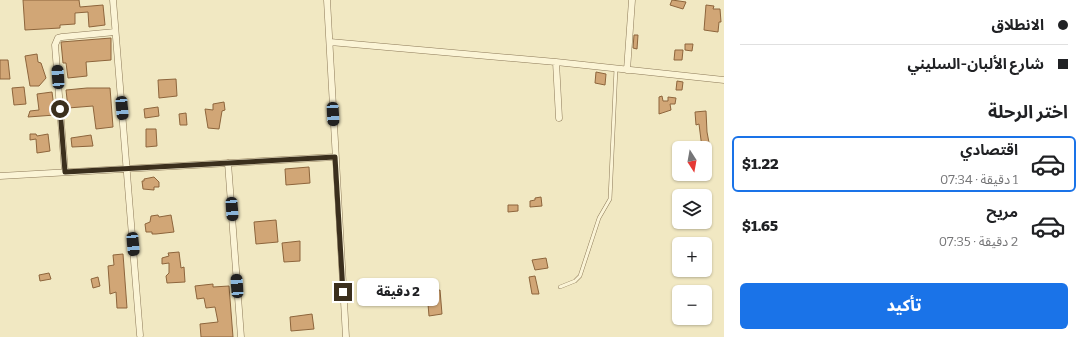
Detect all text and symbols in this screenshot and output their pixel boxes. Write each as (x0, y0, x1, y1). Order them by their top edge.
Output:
text: الانطلاق (992, 16, 1044, 34)
text: شارع الألبان-السليني (908, 55, 1044, 73)
car (51, 65, 65, 89)
car (115, 96, 129, 120)
route start (51, 100, 69, 118)
text: اختر الرحلة (988, 101, 1068, 123)
car (326, 102, 340, 126)
north arrow (672, 141, 712, 181)
map controls (672, 141, 712, 325)
text: اقتصادي (960, 141, 1018, 159)
icon: car (1030, 146, 1066, 182)
text: $1.22 (742, 155, 779, 173)
text: 1 دقيقة · 07:34 (940, 172, 1018, 187)
button: layers (672, 189, 712, 229)
car (225, 197, 239, 221)
text: مريح (986, 203, 1018, 221)
icon: car (1030, 208, 1066, 244)
text: $1.65 (742, 217, 778, 235)
car (126, 232, 140, 256)
text: 2 دقيقة · 07:35 (939, 234, 1018, 249)
button: + (672, 237, 712, 277)
car (230, 274, 244, 298)
callout: 2 دقيقة (357, 278, 439, 306)
route end (334, 283, 352, 301)
button: تأكيد (740, 283, 1068, 329)
text: 2 دقيقة (376, 284, 420, 299)
button: − (672, 285, 712, 325)

